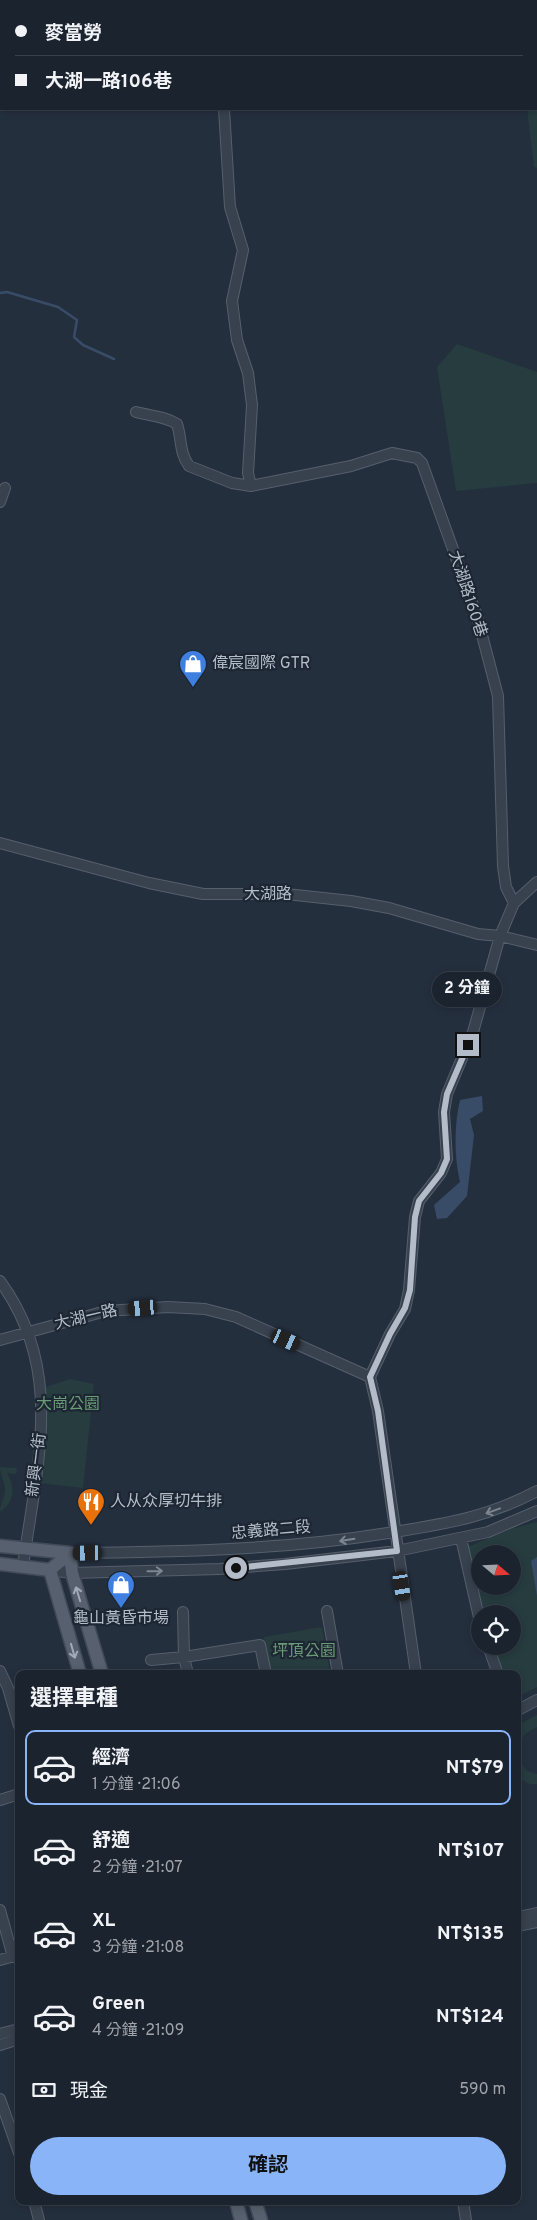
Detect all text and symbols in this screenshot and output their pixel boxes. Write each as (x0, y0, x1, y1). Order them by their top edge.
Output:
text: 麥當勞 (45, 22, 102, 46)
text: 大湖一路106巷 (45, 70, 172, 94)
street label: 大湖路160巷 (444, 548, 490, 640)
shop icon: 偉宸國際 GTR (178, 649, 208, 688)
place label: 偉宸國際 GTR (212, 654, 310, 674)
street label: 大湖路 (244, 885, 292, 905)
callout: 2 分鐘 (433, 972, 503, 1008)
text: 2 分鐘 (444, 979, 490, 999)
route end (457, 1034, 479, 1056)
car (127, 1299, 158, 1317)
street label: 大湖一路 (53, 1301, 119, 1335)
car (269, 1327, 302, 1353)
park label: 大崗公園 (36, 1395, 100, 1415)
street label: 新興一街 (23, 1432, 51, 1498)
restaurant icon: 人从众厚切牛排 (76, 1487, 106, 1526)
place label: 人从众厚切牛排 (110, 1492, 222, 1512)
one-way arrow (486, 1507, 501, 1516)
street label: 忠義路二段 (230, 1518, 312, 1544)
one-way arrow (339, 1535, 355, 1545)
car (72, 1545, 103, 1561)
north arrow (471, 1545, 521, 1595)
map controls (471, 1545, 521, 1655)
route start (225, 1557, 247, 1579)
one-way arrow (147, 1566, 163, 1575)
shop icon: 龜山黃昏市場 (106, 1570, 136, 1609)
car (392, 1570, 411, 1602)
one-way arrow (73, 1586, 83, 1602)
button: locate (471, 1605, 521, 1655)
place label: 龜山黃昏市場 (73, 1609, 169, 1629)
one-way arrow (69, 1642, 79, 1658)
park label: 坪頂公園 (272, 1642, 336, 1662)
text: 選擇車種 (30, 1686, 118, 1713)
icon: car (32, 1745, 77, 1790)
text: 經濟 (92, 1746, 130, 1770)
text: NT$79 (446, 1756, 504, 1780)
text: 1 分鐘 · 21:06 (92, 1775, 180, 1795)
icon: car (32, 1828, 77, 1873)
text: 舒適 (92, 1829, 130, 1853)
text: NT$107 (438, 1839, 504, 1863)
text: 2 分鐘 · 21:07 (92, 1858, 183, 1878)
text: XL (92, 1909, 115, 1933)
icon: car (32, 1911, 77, 1956)
text: NT$135 (437, 1922, 504, 1946)
text: 3 分鐘 · 21:08 (92, 1938, 184, 1958)
text: Green (92, 1992, 145, 2016)
icon: car (32, 1994, 77, 2039)
text: NT$124 (436, 2005, 504, 2029)
text: 4 分鐘 · 21:09 (92, 2021, 184, 2041)
icon: cash (30, 2076, 58, 2104)
text: 現金 (70, 2080, 108, 2104)
text: 590 m (459, 2080, 506, 2100)
button: 確認 (30, 2137, 506, 2195)

